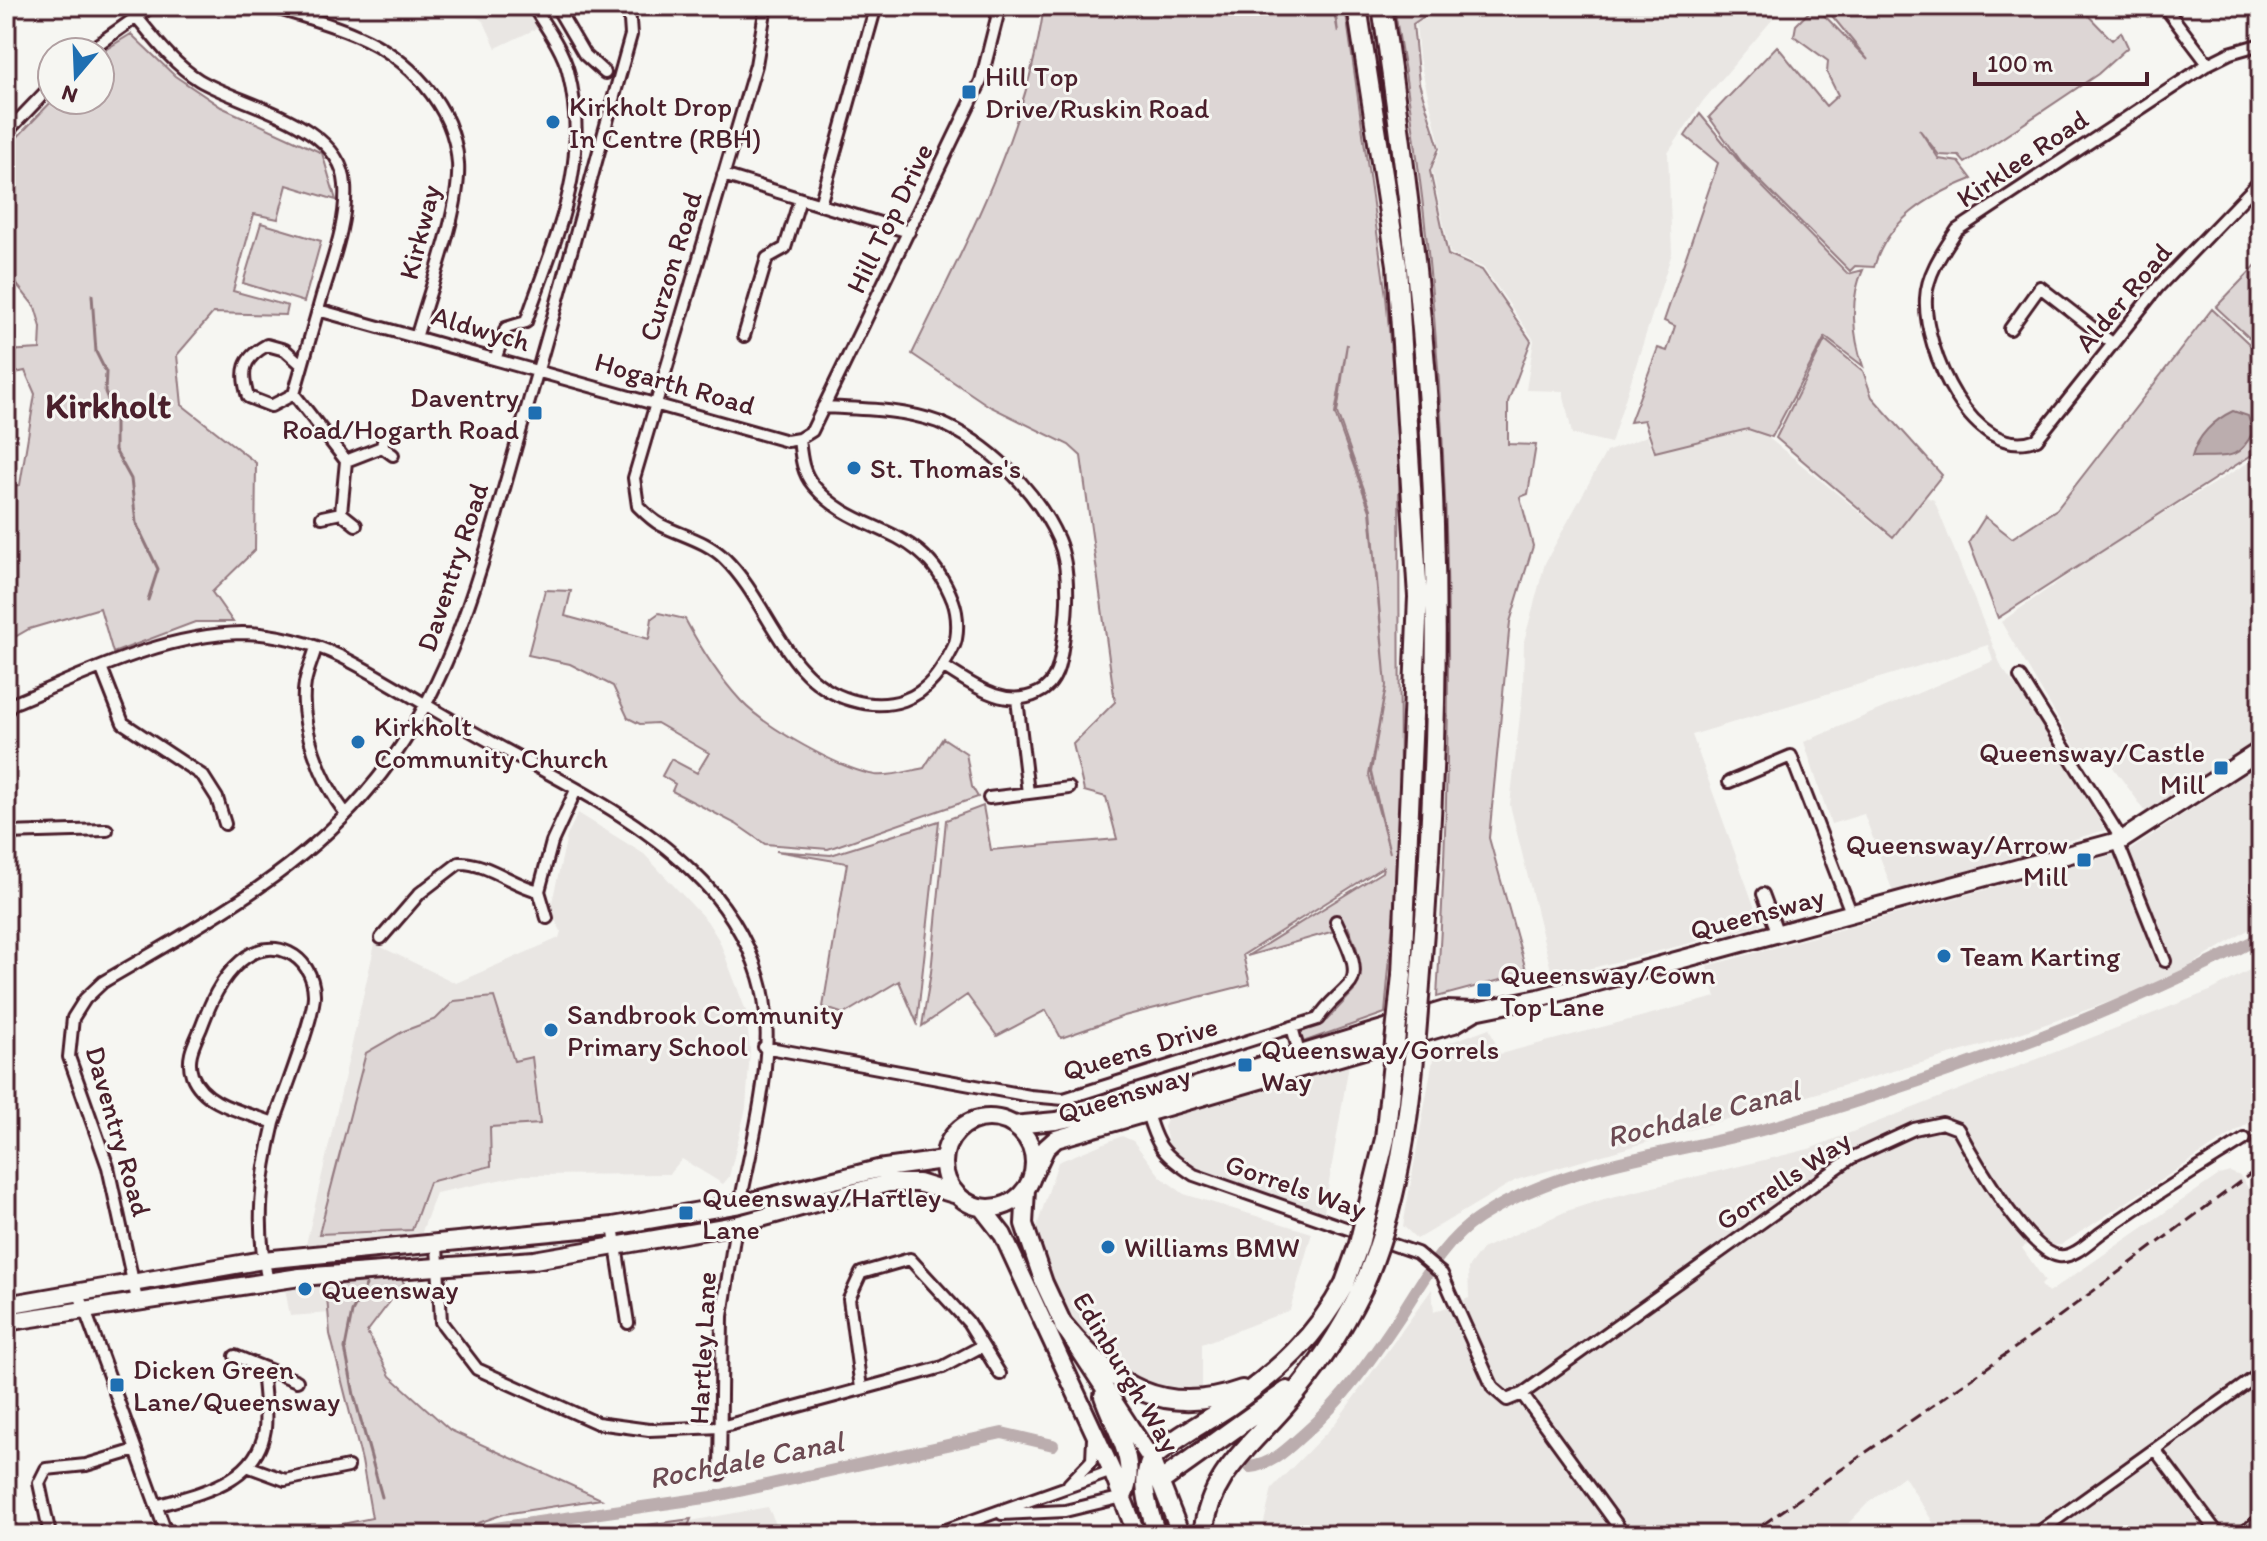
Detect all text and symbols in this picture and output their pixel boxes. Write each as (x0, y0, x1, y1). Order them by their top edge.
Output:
north arrow (36, 36, 116, 116)
scale bar (1975, 36, 2147, 86)
text: 100 m (1987, 49, 2053, 78)
place label: Hill Top Drive/Ruskin Road (985, 59, 1210, 125)
text: N (58, 79, 81, 110)
marker: Hill Top Drive/Ruskin Road (960, 83, 978, 101)
place label: Kirkholt Drop In Centre (RBH) (569, 89, 761, 155)
street label: Kirklee Road (1950, 101, 2095, 215)
marker: Kirkholt Drop In Centre (RBH) (544, 113, 562, 131)
street label: Hill Top Drive (838, 137, 940, 299)
street label: Kirkway (391, 181, 447, 283)
street label: Curzon Road (631, 187, 709, 345)
street label: Alder Road (2067, 235, 2179, 359)
street label: Aldwych (428, 298, 534, 358)
street label: Hogarth Road (591, 344, 759, 422)
place label: Daventry Road/Hogarth Road (282, 380, 519, 446)
district label: Kirkholt (45, 384, 172, 427)
marker: Daventry Road/Hogarth Road (526, 404, 544, 422)
place label: St. Thomas's (870, 451, 1021, 485)
marker: St. Thomas's (845, 459, 863, 477)
street label: Daventry Road (409, 478, 495, 656)
place label: Kirkholt Community Church (374, 709, 608, 775)
marker: Kirkholt Community Church (349, 733, 367, 751)
place label: Queensway/Castle Mill (1979, 735, 2205, 801)
marker: Queensway/Castle Mill (2212, 759, 2230, 777)
place label: Queensway/Arrow Mill (1846, 827, 2068, 893)
marker: Queensway/Arrow Mill (2075, 851, 2093, 869)
street label: Queensway (1686, 879, 1828, 947)
place label: Team Karting (1960, 939, 2121, 973)
marker: Team Karting (1935, 947, 1953, 965)
place label: Queensway/Cown Top Lane (1500, 957, 1716, 1023)
marker: Queensway/Cown Top Lane (1475, 981, 1493, 999)
place label: Sandbrook Community Primary School (567, 997, 843, 1063)
street label: Queens Drive (1058, 1008, 1222, 1088)
marker: Sandbrook Community Primary School (542, 1021, 560, 1039)
place label: Queensway/Gorrels Way (1261, 1032, 1499, 1098)
street label: Daventry Road (78, 1042, 160, 1220)
marker: Queensway/Gorrels Way (1236, 1056, 1254, 1074)
street label: Queensway (1053, 1058, 1195, 1130)
water label: Rochdale Canal (1603, 1071, 1806, 1155)
street label: Gorrells Way (1709, 1123, 1857, 1237)
street label: Gorrels Way (1221, 1146, 1371, 1226)
place label: Queensway/Hartley Lane (702, 1180, 941, 1246)
marker: Queensway/Hartley Lane (677, 1204, 695, 1222)
place label: Williams BMW (1124, 1230, 1300, 1264)
marker: Williams BMW (1099, 1238, 1117, 1256)
street label: Hartley Lane (681, 1271, 723, 1425)
place label: Queensway (321, 1272, 458, 1306)
marker: Queensway (296, 1280, 314, 1298)
street label: Edinburgh Way (1066, 1286, 1188, 1458)
place label: Dicken Green Lane/Queensway (133, 1352, 340, 1418)
marker: Dicken Green Lane/Queensway (108, 1376, 126, 1394)
water label: Rochdale Canal (645, 1422, 849, 1497)

